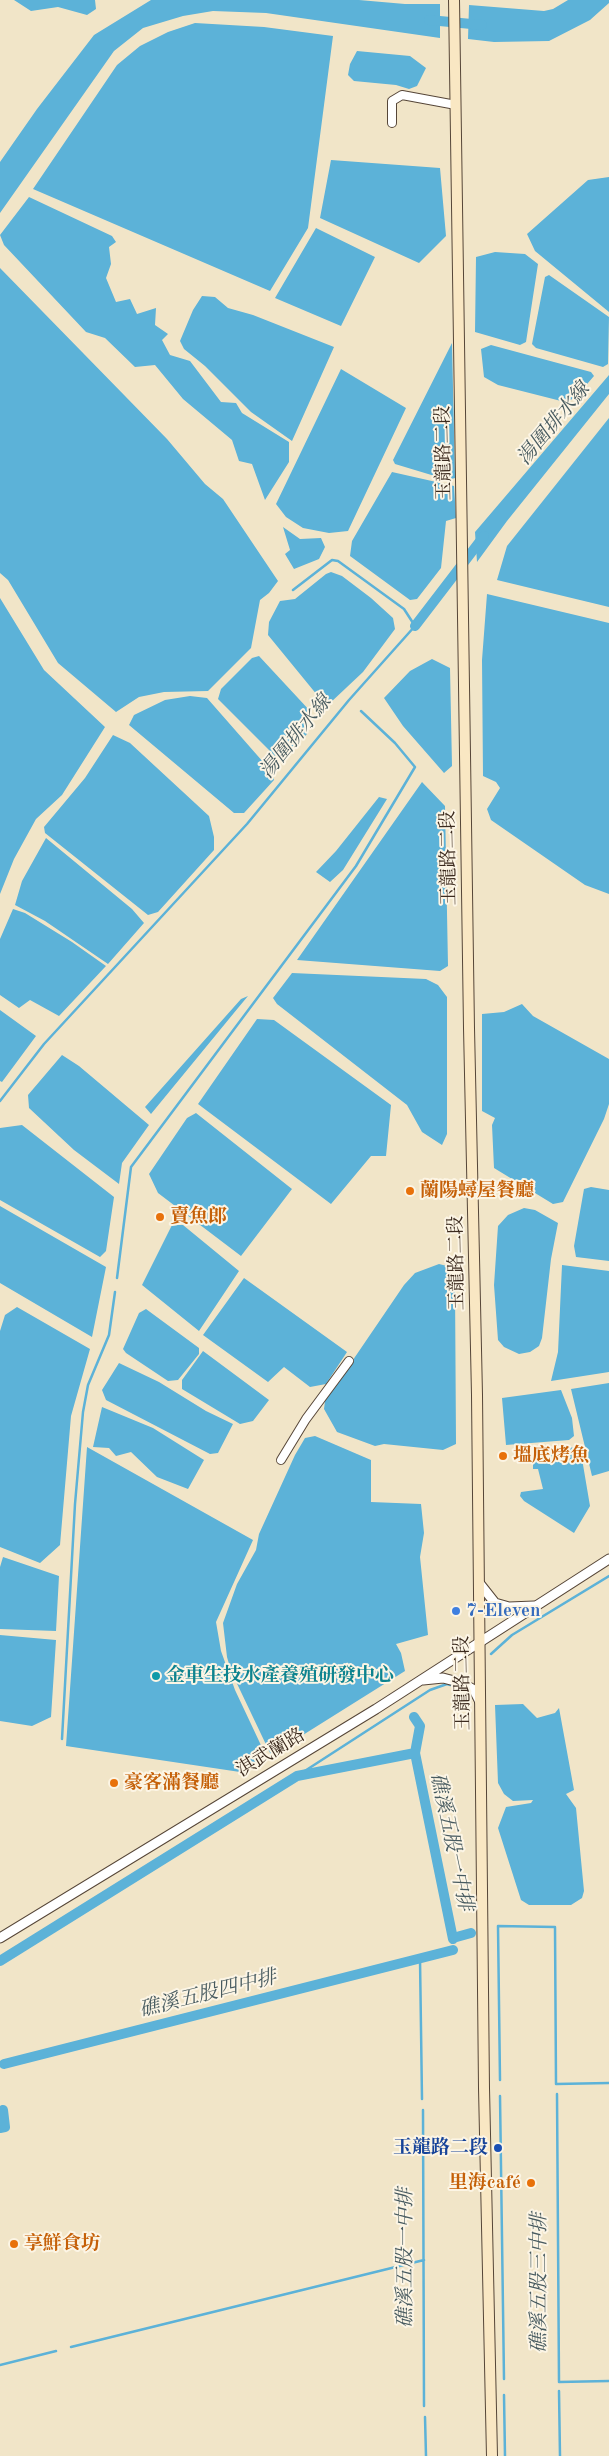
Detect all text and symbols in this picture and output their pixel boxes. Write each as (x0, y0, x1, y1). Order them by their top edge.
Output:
water label: 湯圍排水線 (513, 378, 595, 470)
street label: 玉龍路二段 (432, 405, 456, 501)
water label: 湯圍排水線 (255, 691, 337, 783)
street label: 玉龍路二段 (437, 810, 461, 906)
place label: 蘭陽蟳屋餐廳 (420, 1180, 534, 1202)
marker: 蘭陽蟳屋餐廳 (404, 1185, 416, 1197)
place label: 賣魚郎 (170, 1206, 227, 1228)
marker: 賣魚郎 (154, 1211, 166, 1223)
street label: 玉龍路二段 (445, 1215, 469, 1311)
place label: 塭底烤魚 (513, 1445, 589, 1467)
marker: 塭底烤魚 (497, 1450, 509, 1462)
place label: 7-Eleven (466, 1600, 541, 1622)
marker: 7-Eleven (450, 1605, 462, 1617)
street label: 玉龍路二段 (451, 1635, 475, 1731)
place label: 金車生技水產養殖研發中心 (166, 1665, 394, 1687)
marker: 金車生技水產養殖研發中心 (150, 1670, 162, 1682)
street label: 淇武蘭路 (233, 1724, 309, 1782)
water label: 礁溪五股一中排 (425, 1771, 477, 1913)
place label: 豪客滿餐廳 (124, 1772, 219, 1794)
marker: 豪客滿餐廳 (108, 1777, 120, 1789)
water label: 礁溪五股四中排 (137, 1965, 279, 2023)
place label: 玉龍路二段 (393, 2137, 488, 2159)
marker: 玉龍路二段 (492, 2142, 504, 2154)
place label: 里海café (449, 2172, 521, 2194)
marker: 里海café (525, 2177, 537, 2189)
water label: 礁溪五股一中排 (394, 2188, 418, 2328)
water label: 礁溪五股三中排 (528, 2213, 552, 2353)
place label: 享鮮食坊 (24, 2233, 100, 2255)
marker: 享鮮食坊 (8, 2238, 20, 2250)

